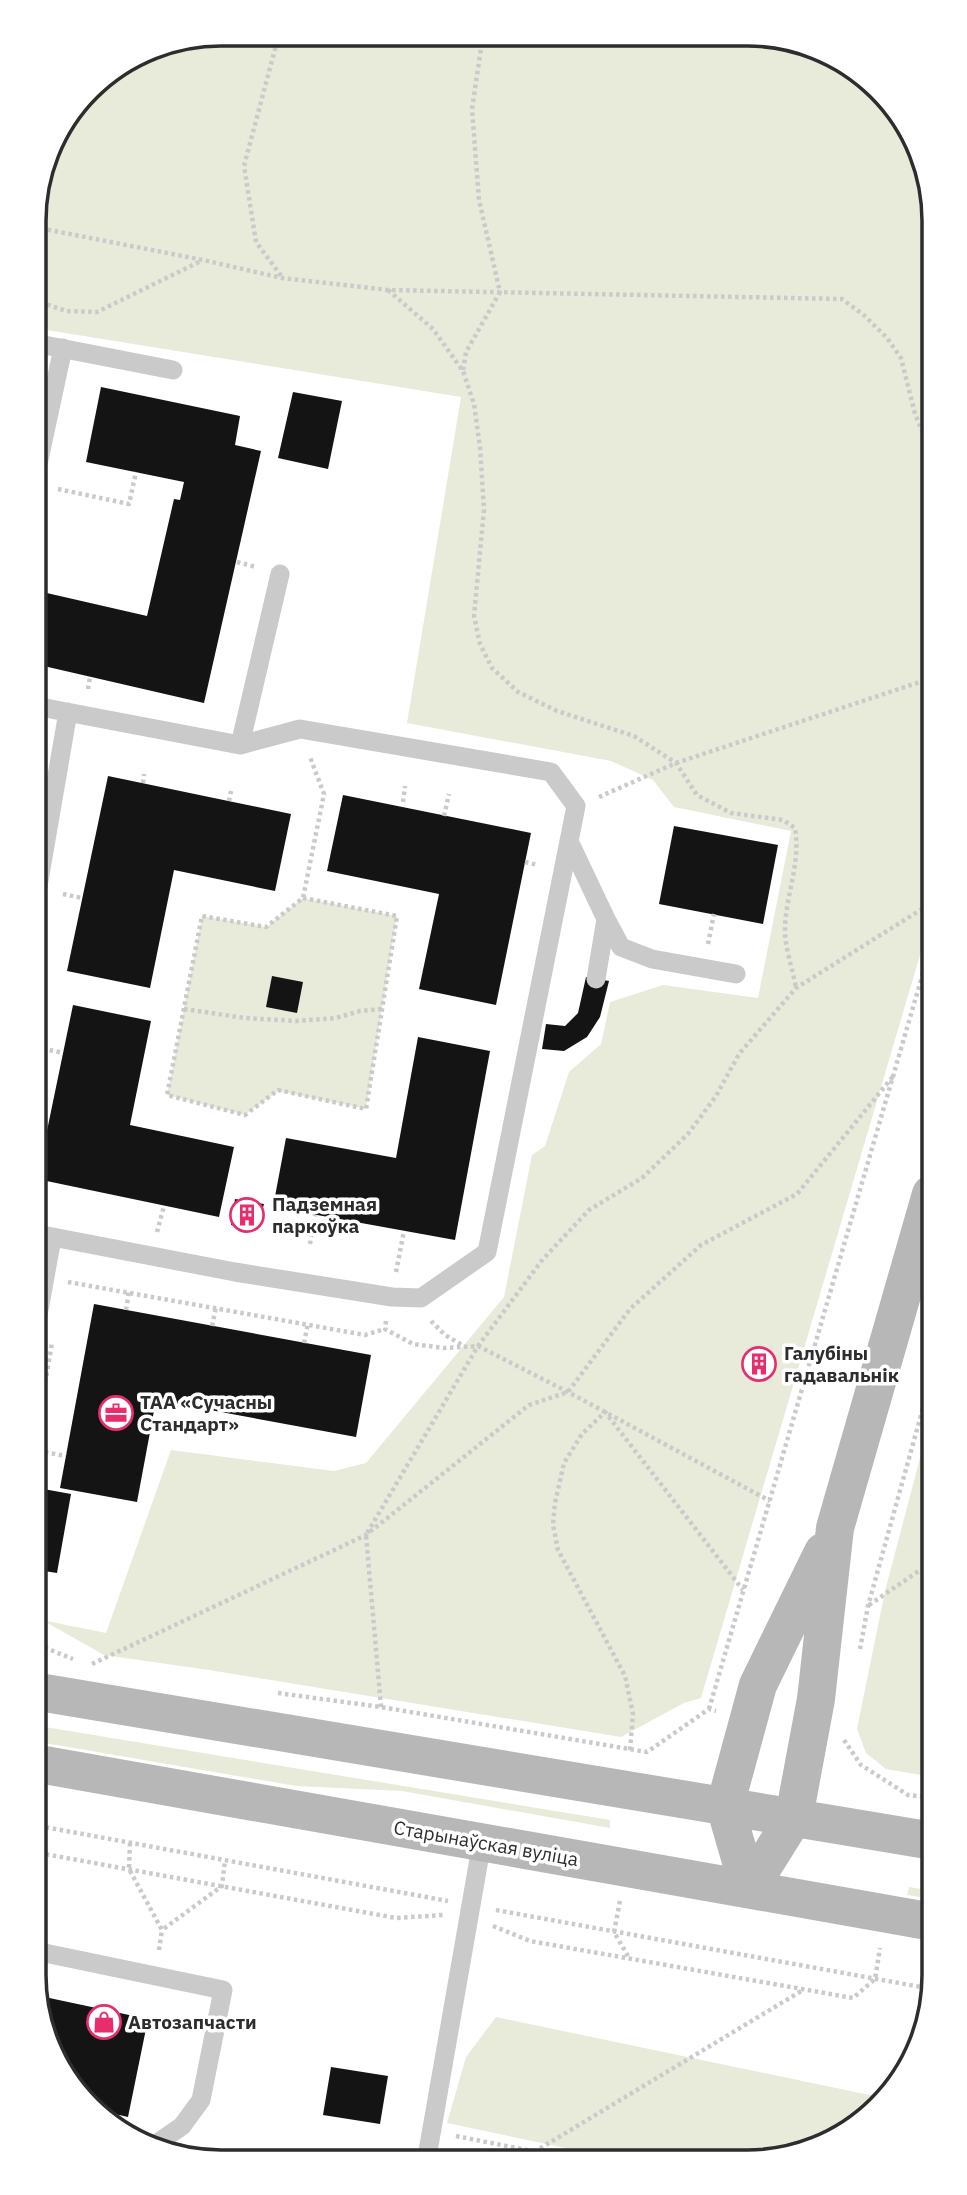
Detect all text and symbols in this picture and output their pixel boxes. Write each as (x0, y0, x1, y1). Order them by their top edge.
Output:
place label: Падземная паркоўка (272, 1192, 377, 1238)
building icon: Падземная паркоўка (228, 1196, 266, 1234)
place label: Галубіны гадавальнік (784, 1341, 899, 1387)
building icon: Галубіны гадавальнік (740, 1345, 778, 1383)
place label: ТАА «Сучасны Стандарт» (140, 1390, 272, 1436)
office icon: ТАА «Сучасны Стандарт» (97, 1394, 135, 1432)
street label: Старынаўская вуліца (392, 1815, 580, 1871)
shop icon: Автозапчасти (85, 2003, 123, 2041)
place label: Автозапчасти (128, 2010, 257, 2034)

